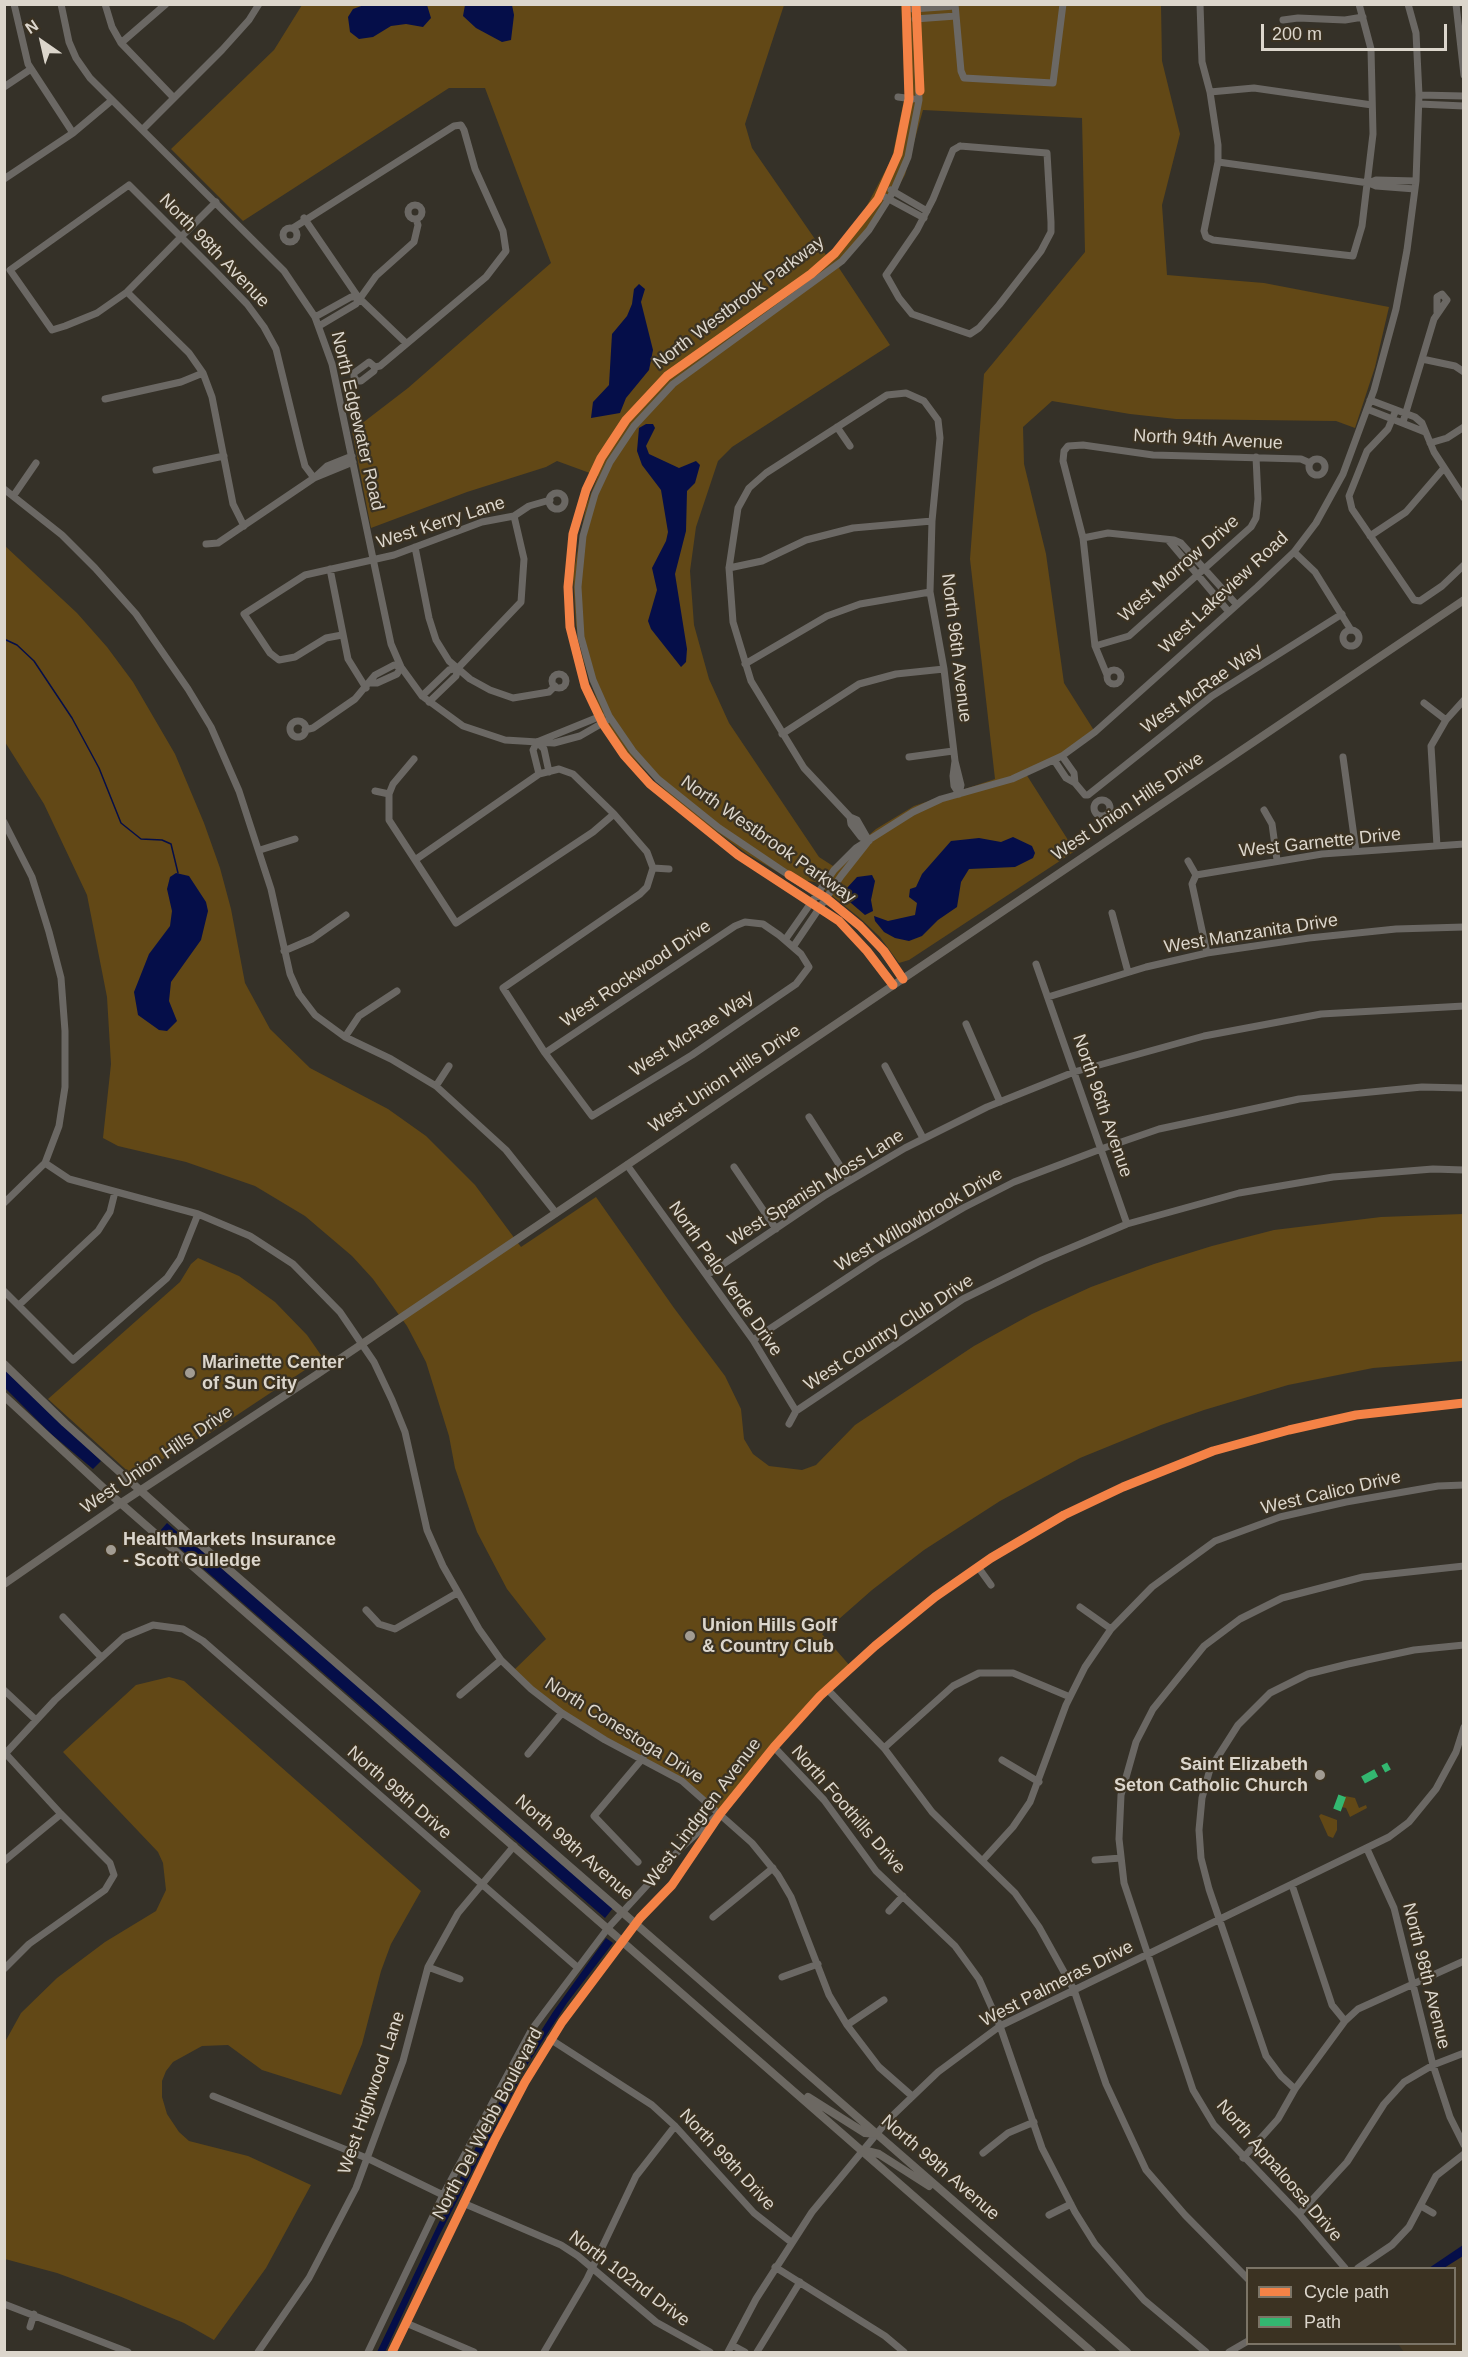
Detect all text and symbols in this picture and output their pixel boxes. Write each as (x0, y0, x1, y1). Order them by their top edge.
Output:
north arrow (12, 12, 72, 72)
scale bar (1264, 12, 1450, 50)
text: N (22, 16, 41, 37)
text: 200 m (1272, 24, 1322, 44)
street label: North 98th Avenue (154, 190, 274, 312)
street label: North Westbrook Parkway (649, 232, 829, 374)
street label: North Edgewater Road (326, 329, 388, 513)
street label: North 94th Avenue (1133, 425, 1283, 455)
street label: West Kerry Lane (374, 492, 508, 554)
street label: West Morrow Drive (1114, 511, 1244, 627)
street label: West Lakeview Road (1155, 528, 1293, 658)
street label: North 96th Avenue (936, 572, 976, 724)
street label: West McRae Way (1137, 639, 1267, 739)
street label: West Union Hills Drive (1048, 748, 1208, 866)
street label: North Westbrook Parkway (676, 771, 860, 909)
street label: West Garnette Drive (1238, 824, 1402, 862)
street label: West Manzanita Drive (1163, 910, 1339, 958)
street label: West Rockwood Drive (557, 916, 715, 1032)
street label: West McRae Way (626, 986, 758, 1082)
street label: West Union Hills Drive (645, 1020, 805, 1138)
street label: North 96th Avenue (1067, 1032, 1137, 1180)
street label: West Spanish Moss Lane (724, 1125, 908, 1251)
street label: West Willowbrook Drive (831, 1163, 1007, 1277)
street label: North Palo Verde Drive (663, 1197, 787, 1361)
street label: West Country Club Drive (800, 1270, 978, 1396)
place label: Marinette Center of Sun City (202, 1352, 344, 1394)
marker: Marinette Center of Sun City (183, 1366, 197, 1380)
street label: West Union Hills Drive (77, 1401, 237, 1519)
street label: West Calico Drive (1259, 1466, 1403, 1520)
place label: HealthMarkets Insurance - Scott Gulledge (123, 1529, 336, 1572)
marker: HealthMarkets Insurance - Scott Gulledge (104, 1543, 118, 1557)
place label: Union Hills Golf & Country Club (702, 1615, 837, 1658)
marker: Union Hills Golf & Country Club (683, 1629, 697, 1643)
street label: North Conestoga Drive (541, 1673, 707, 1789)
street label: West Lindgren Avenue (640, 1734, 766, 1892)
street label: North Foothills Drive (786, 1741, 910, 1879)
street label: North 99th Drive (342, 1742, 456, 1844)
place label: Saint Elizabeth Seton Catholic Church (1114, 1754, 1308, 1796)
marker: Saint Elizabeth Seton Catholic Church (1313, 1768, 1327, 1782)
street label: North 99th Avenue (510, 1791, 638, 1905)
street label: North 98th Avenue (1397, 1901, 1455, 2051)
street label: West Palmeras Drive (977, 1936, 1137, 2032)
street label: West Highwood Lane (334, 2009, 410, 2177)
street label: North Del Webb Boulevard (428, 2025, 548, 2223)
street label: North Appaloosa Drive (1211, 2096, 1347, 2246)
street label: North 99th Drive (674, 2105, 780, 2215)
street label: North 99th Avenue (876, 2111, 1004, 2225)
street label: North 102nd Drive (564, 2226, 694, 2332)
legend (1246, 2267, 1456, 2345)
text: Cycle path (1304, 2282, 1389, 2302)
text: Path (1304, 2312, 1341, 2332)

